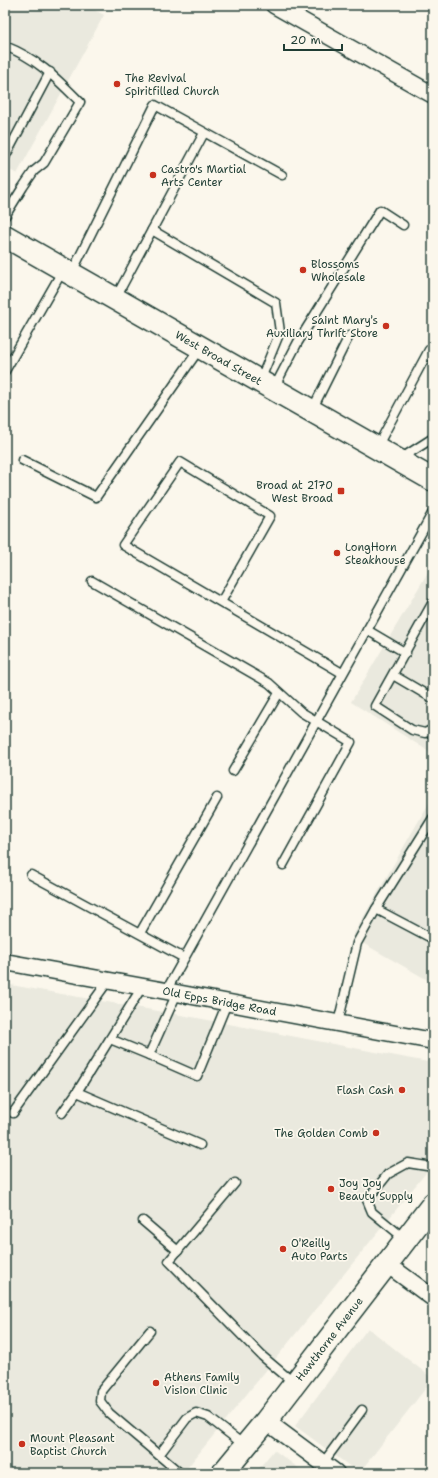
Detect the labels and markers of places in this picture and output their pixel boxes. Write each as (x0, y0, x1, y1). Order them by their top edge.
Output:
place label: The Revival Spiritfilled Church (125, 71, 220, 99)
marker: The Revival Spiritfilled Church (112, 79, 122, 89)
place label: Castro's Martial Arts Center (161, 162, 247, 190)
marker: Castro's Martial Arts Center (148, 170, 158, 180)
place label: Blossoms Wholesale (311, 257, 365, 285)
marker: Blossoms Wholesale (298, 265, 308, 275)
place label: Saint Mary's Auxiliary Thrift Store (266, 313, 378, 341)
marker: Saint Mary's Auxiliary Thrift Store (381, 321, 391, 331)
place label: Broad at 2170 West Broad (256, 478, 333, 506)
marker: Broad at 2170 West Broad (336, 486, 346, 496)
place label: LongHorn Steakhouse (345, 540, 406, 568)
marker: LongHorn Steakhouse (332, 548, 342, 558)
place label: Flash Cash (336, 1083, 394, 1098)
marker: Flash Cash (397, 1085, 407, 1095)
place label: The Golden Comb (274, 1126, 368, 1141)
marker: The Golden Comb (371, 1128, 381, 1138)
place label: Joy Joy Beauty Supply (339, 1176, 413, 1204)
marker: Joy Joy Beauty Supply (326, 1184, 336, 1194)
place label: O'Reilly Auto Parts (291, 1236, 348, 1264)
marker: O'Reilly Auto Parts (278, 1244, 288, 1254)
place label: Athens Family Vision Clinic (164, 1370, 240, 1398)
marker: Athens Family Vision Clinic (151, 1378, 161, 1388)
place label: Mount Pleasant Baptist Church (30, 1431, 115, 1459)
marker: Mount Pleasant Baptist Church (17, 1439, 27, 1449)

